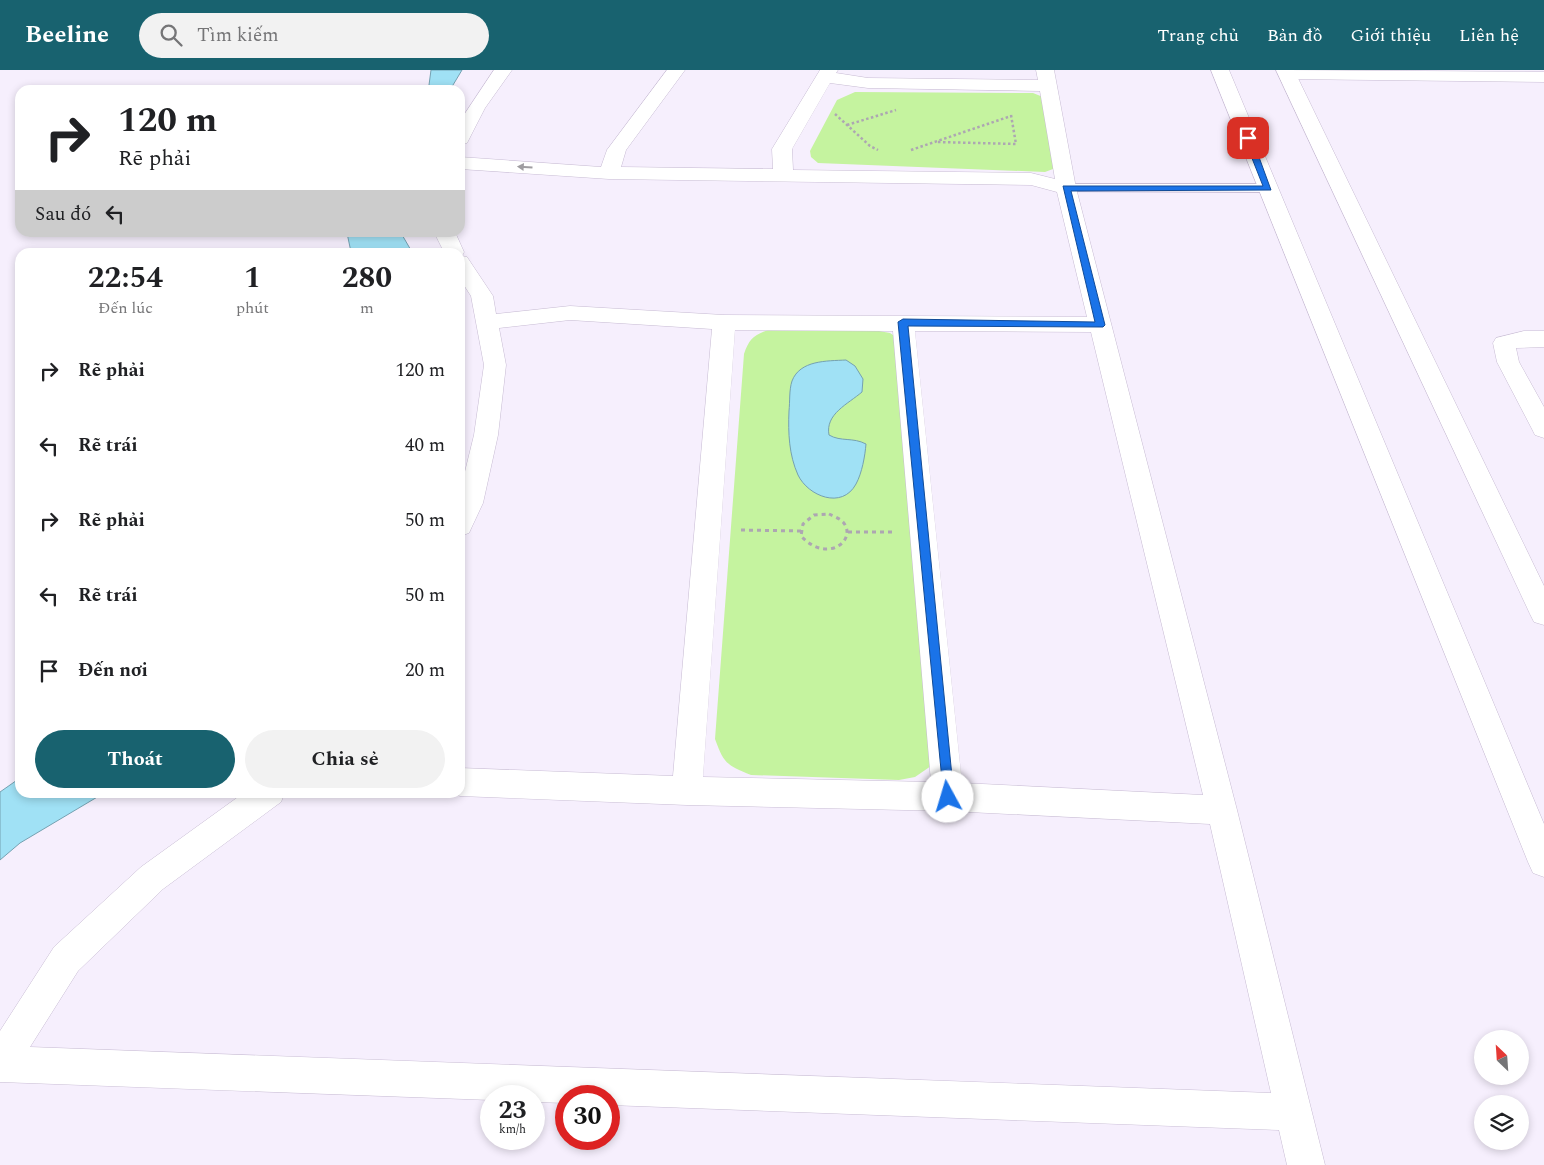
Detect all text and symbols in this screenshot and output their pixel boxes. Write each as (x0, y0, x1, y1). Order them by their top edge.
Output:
search box (139, 13, 489, 58)
text: Beeline (25, 17, 109, 53)
icon: search (157, 21, 185, 49)
text: Tìm kiếm (197, 21, 279, 50)
text: Trang chủ (1157, 22, 1239, 49)
text: Bản đồ (1267, 22, 1323, 49)
text: Giới thiệu (1351, 22, 1431, 49)
text: Liên hệ (1459, 22, 1519, 49)
text: 120 m (118, 94, 217, 147)
icon: right (35, 105, 100, 170)
pin (1227, 117, 1269, 159)
icon: arrive (1234, 124, 1262, 152)
text: Rẽ phải (118, 142, 192, 175)
one-way arrow (517, 163, 533, 171)
text: Sau đó (35, 200, 91, 229)
icon: left (101, 200, 129, 228)
text: 22:54 (88, 255, 163, 301)
text: 1 (244, 255, 261, 301)
text: 280 (342, 255, 392, 301)
text: Đến lúc (98, 296, 153, 320)
text: phút (236, 296, 269, 320)
text: m (360, 296, 374, 320)
text: Rẽ phải (78, 356, 145, 385)
text: 120 m (395, 356, 445, 385)
icon: right (35, 357, 63, 385)
text: Rẽ trái (78, 431, 138, 460)
text: 40 m (405, 431, 445, 460)
icon: left (35, 432, 63, 460)
text: Rẽ phải (78, 506, 145, 535)
text: 50 m (405, 506, 445, 535)
icon: right (35, 507, 63, 535)
text: Rẽ trái (78, 581, 138, 610)
text: 50 m (405, 581, 445, 610)
icon: left (35, 582, 63, 610)
text: Đến nơi (78, 656, 148, 685)
text: 20 m (405, 656, 445, 685)
icon: arrive (35, 657, 63, 685)
button: Thoát (35, 730, 235, 788)
button: Chia sẻ (245, 730, 445, 788)
position arrow (921, 770, 973, 822)
north arrow (1474, 1030, 1529, 1085)
map controls (1474, 1030, 1529, 1150)
speed limit sign: 30 (555, 1085, 620, 1150)
text: 23 (498, 1092, 527, 1130)
button: layers (1474, 1095, 1529, 1150)
text: km/h (499, 1120, 526, 1139)

